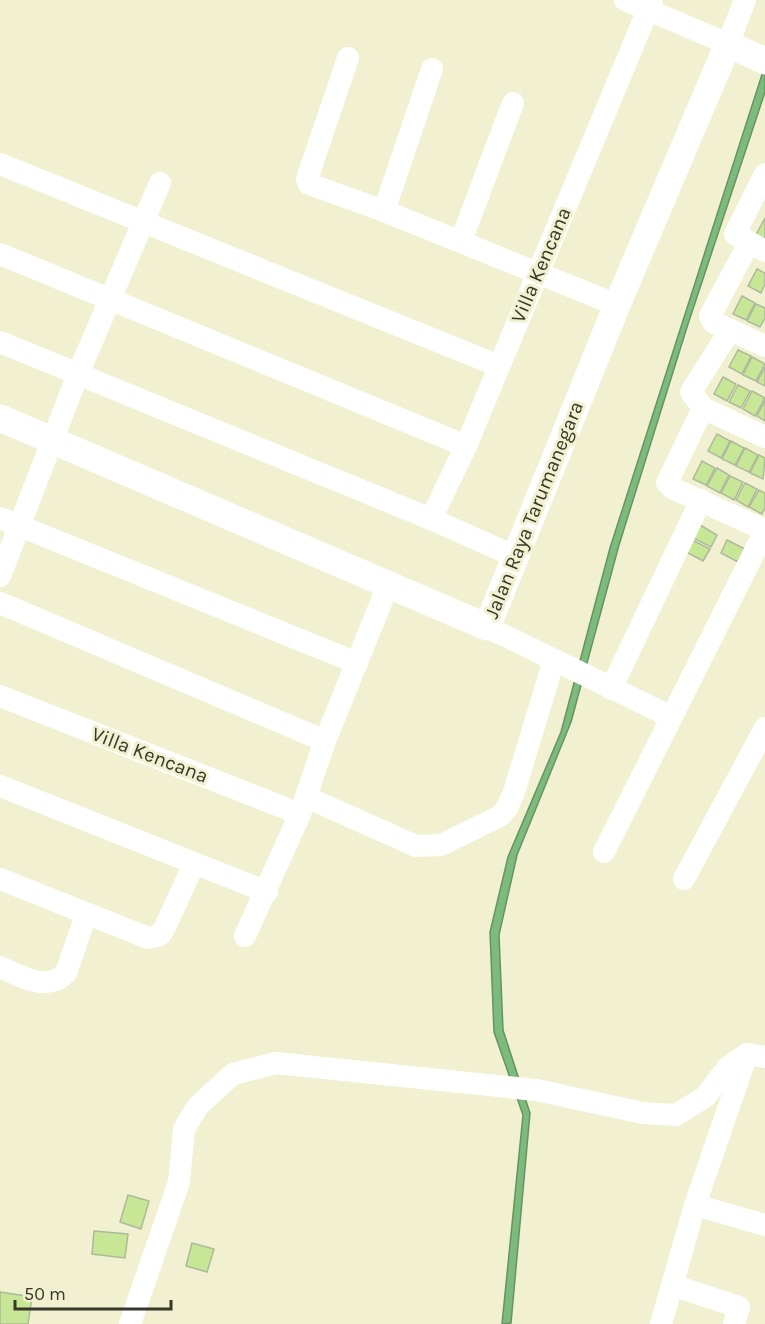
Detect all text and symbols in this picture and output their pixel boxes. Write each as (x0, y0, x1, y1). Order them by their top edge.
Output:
street label: Villa Kencana (506, 204, 576, 326)
street label: Jalan Raya Tarumanegara (480, 398, 588, 622)
street label: Villa Kencana (88, 722, 212, 788)
scale bar (15, 1273, 171, 1311)
text: 50 m (24, 1283, 66, 1305)

